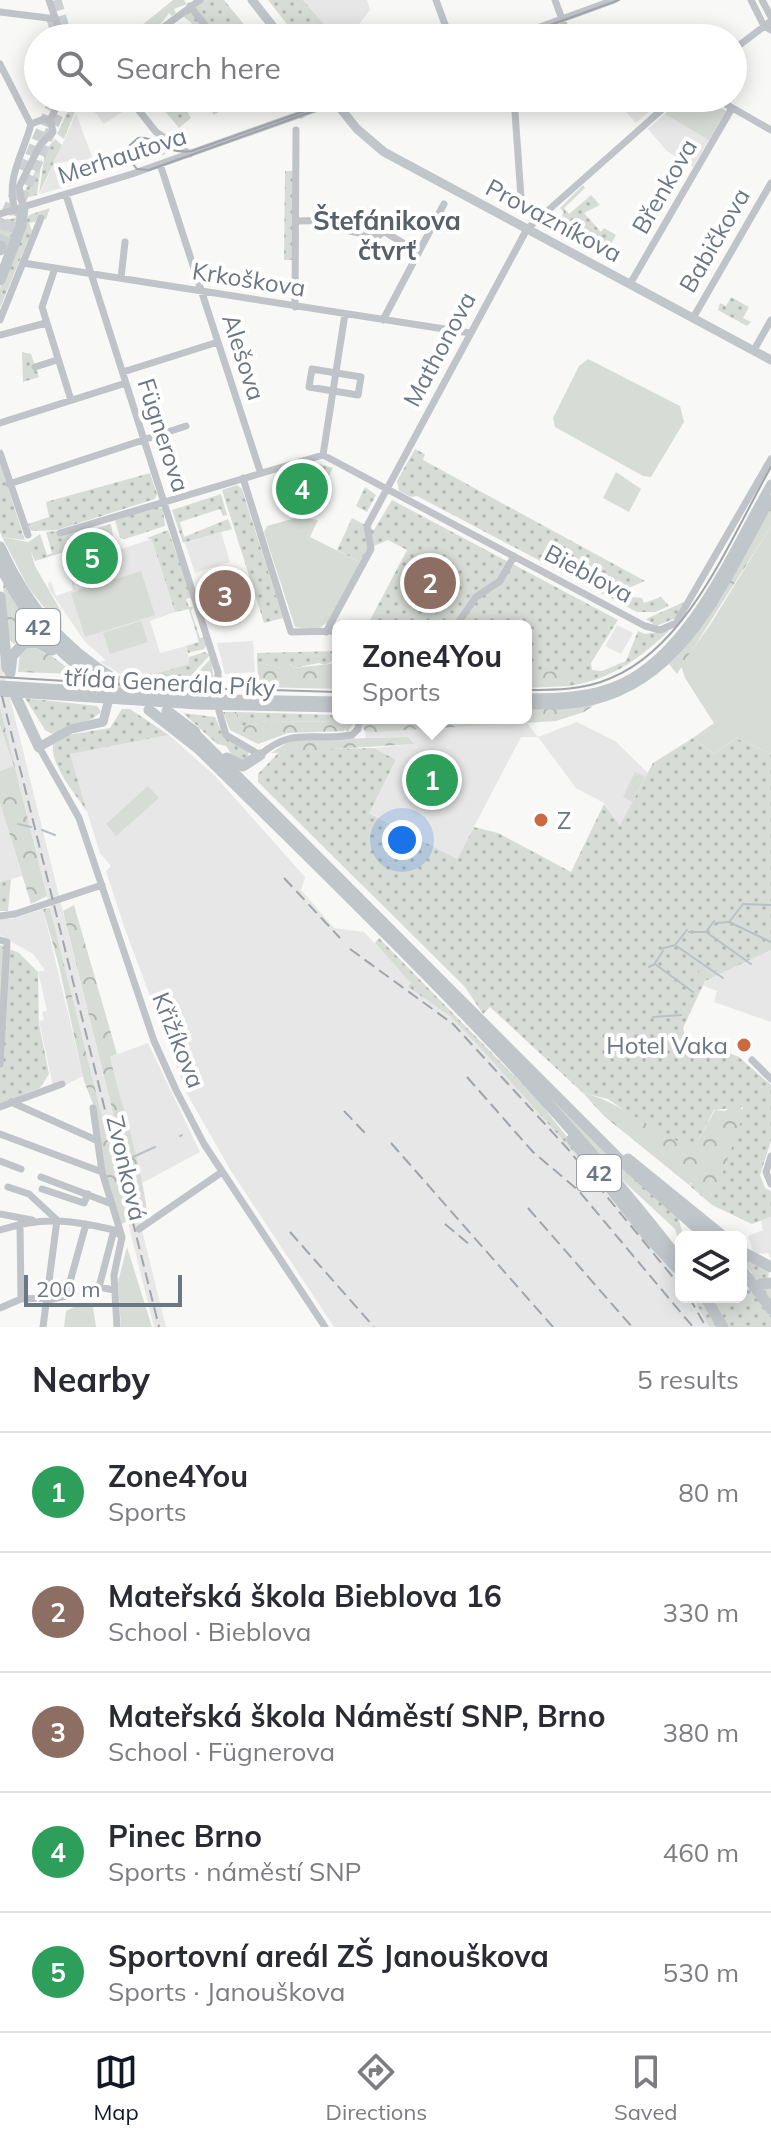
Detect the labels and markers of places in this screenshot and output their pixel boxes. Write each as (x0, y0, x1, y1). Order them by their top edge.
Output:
pin: 4 (276, 459, 328, 519)
pin: 5 (66, 528, 118, 588)
pin: 2 (404, 553, 456, 613)
pin: 3 (199, 566, 251, 626)
pin: 1 (406, 750, 458, 810)
place label: Z (557, 805, 571, 835)
marker: Z (532, 811, 550, 829)
place label: Hotel Vaka (606, 1030, 728, 1060)
marker: Hotel Vaka (735, 1036, 753, 1054)

